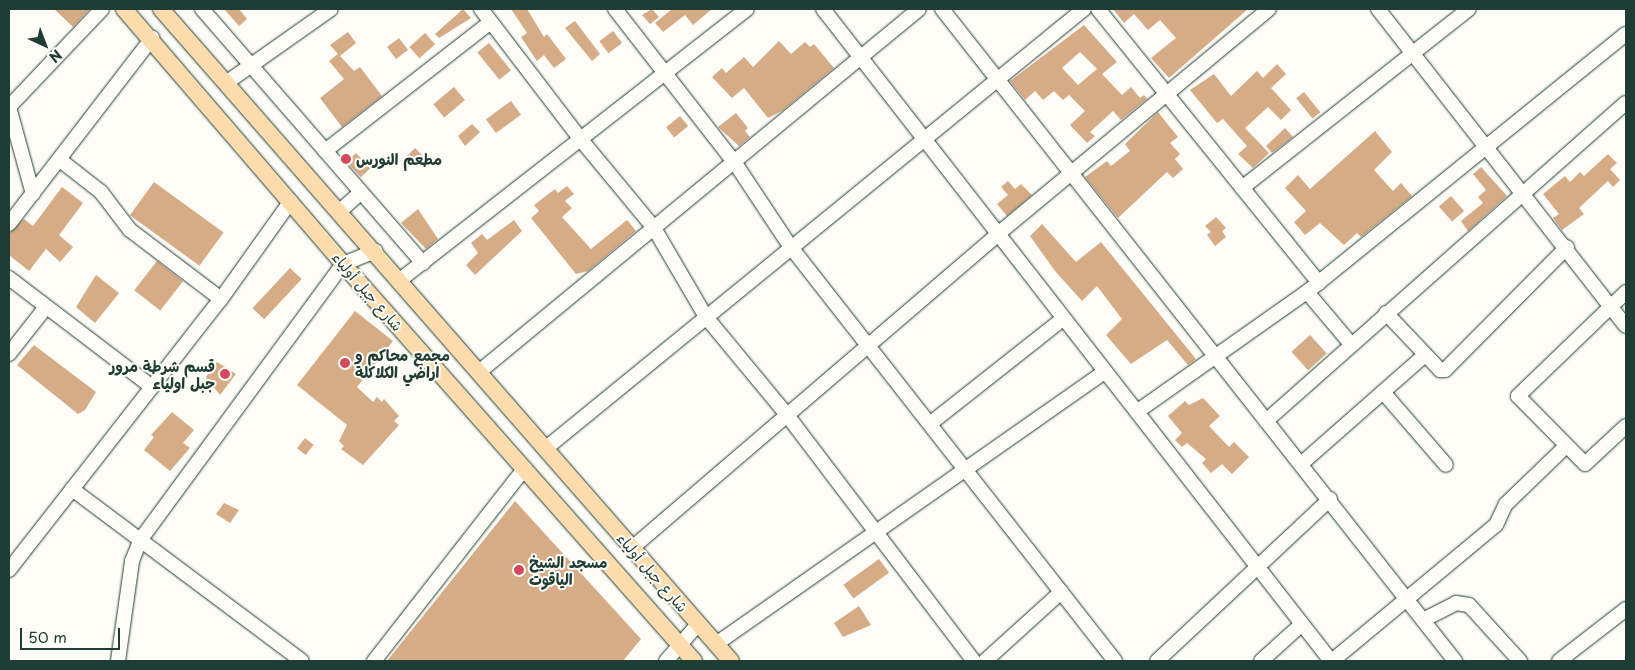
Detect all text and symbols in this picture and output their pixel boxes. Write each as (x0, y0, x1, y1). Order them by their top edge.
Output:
north arrow (20, 20, 70, 70)
text: N (44, 45, 67, 68)
place label: مطعم النورس (356, 150, 442, 168)
marker: مطعم النورس (340, 153, 352, 165)
street label: شارع جبل أولياء (329, 248, 407, 334)
place label: مجمع محاكم و اراضي الكلاكلة (355, 345, 450, 380)
place label: قسم شرطة مرور جبل اولياء (109, 356, 215, 391)
marker: مجمع محاكم و اراضي الكلاكلة (339, 357, 351, 369)
marker: قسم شرطة مرور جبل اولياء (219, 368, 231, 380)
street label: شارع جبل أولياء (614, 529, 692, 615)
place label: مسجد الشيخ الياقوت (529, 552, 607, 587)
marker: مسجد الشيخ الياقوت (513, 564, 525, 576)
scale bar (22, 618, 122, 650)
text: 50 m (28, 625, 67, 648)

